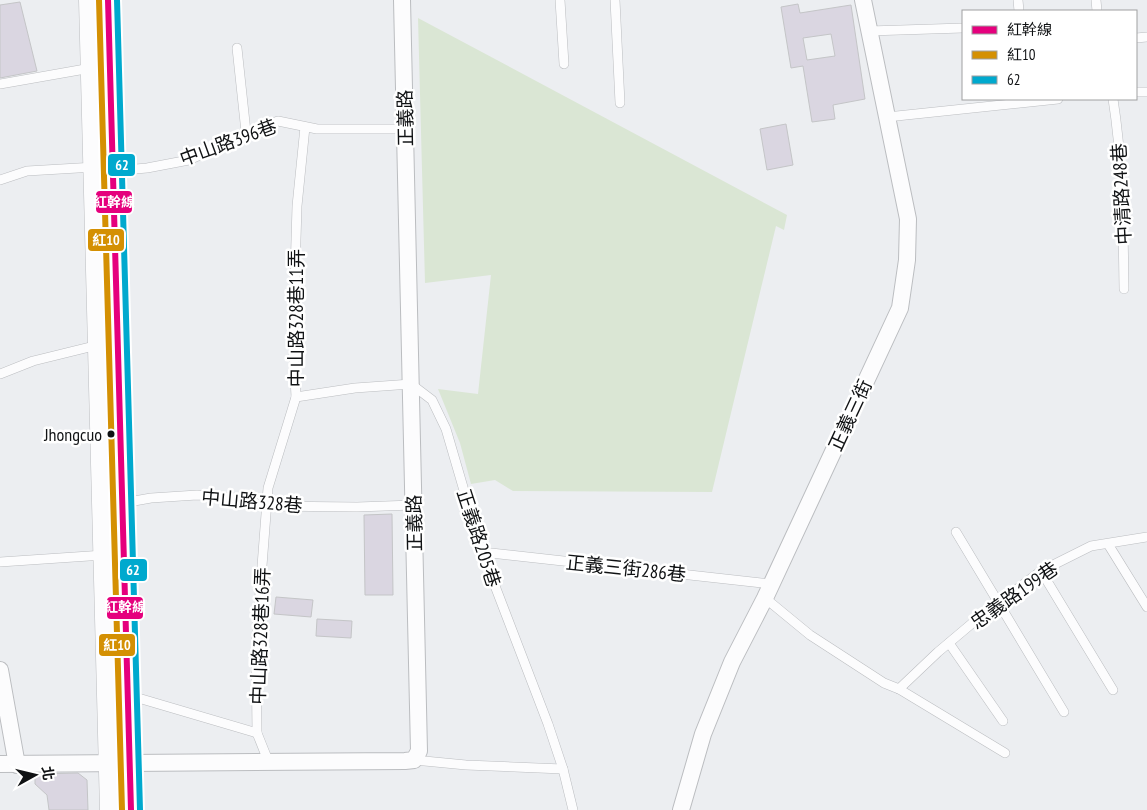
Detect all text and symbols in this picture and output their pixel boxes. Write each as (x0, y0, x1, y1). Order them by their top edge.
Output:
legend (962, 10, 1137, 100)
text: 紅幹線 (1007, 20, 1052, 39)
text: 紅10 (1007, 45, 1036, 64)
text: 62 (1007, 70, 1021, 89)
street label: 正義路 (393, 89, 417, 147)
street label: 中山路396巷 (176, 113, 280, 171)
street label: 中清路248巷 (1106, 143, 1136, 245)
line badge: 62 (107, 153, 136, 177)
text: 62 (115, 156, 129, 174)
line badge: 紅幹線 (95, 190, 133, 214)
text: 紅幹線 (93, 193, 135, 211)
line badge: 紅10 (87, 228, 125, 252)
text: 紅10 (92, 231, 120, 249)
street label: 中山路328巷11弄 (284, 249, 308, 387)
street label: 正義三街 (823, 375, 877, 455)
place label: Jhongcuo (43, 423, 102, 446)
marker: Jhongcuo (106, 429, 116, 439)
street label: 中山路328巷 (200, 485, 304, 517)
street label: 正義路205巷 (452, 486, 506, 590)
street label: 正義路 (402, 494, 426, 552)
street label: 正義三街286巷 (565, 550, 687, 586)
street label: 忠義路199巷 (965, 556, 1063, 634)
line badge: 62 (119, 558, 148, 582)
text: 62 (126, 561, 140, 579)
street label: 中山路328巷16弄 (246, 567, 274, 705)
line badge: 紅幹線 (106, 596, 144, 620)
text: 紅幹線 (104, 598, 146, 616)
line badge: 紅10 (98, 633, 136, 657)
text: 紅10 (103, 636, 131, 654)
north arrow (10, 750, 60, 800)
text: 北 (38, 765, 58, 781)

